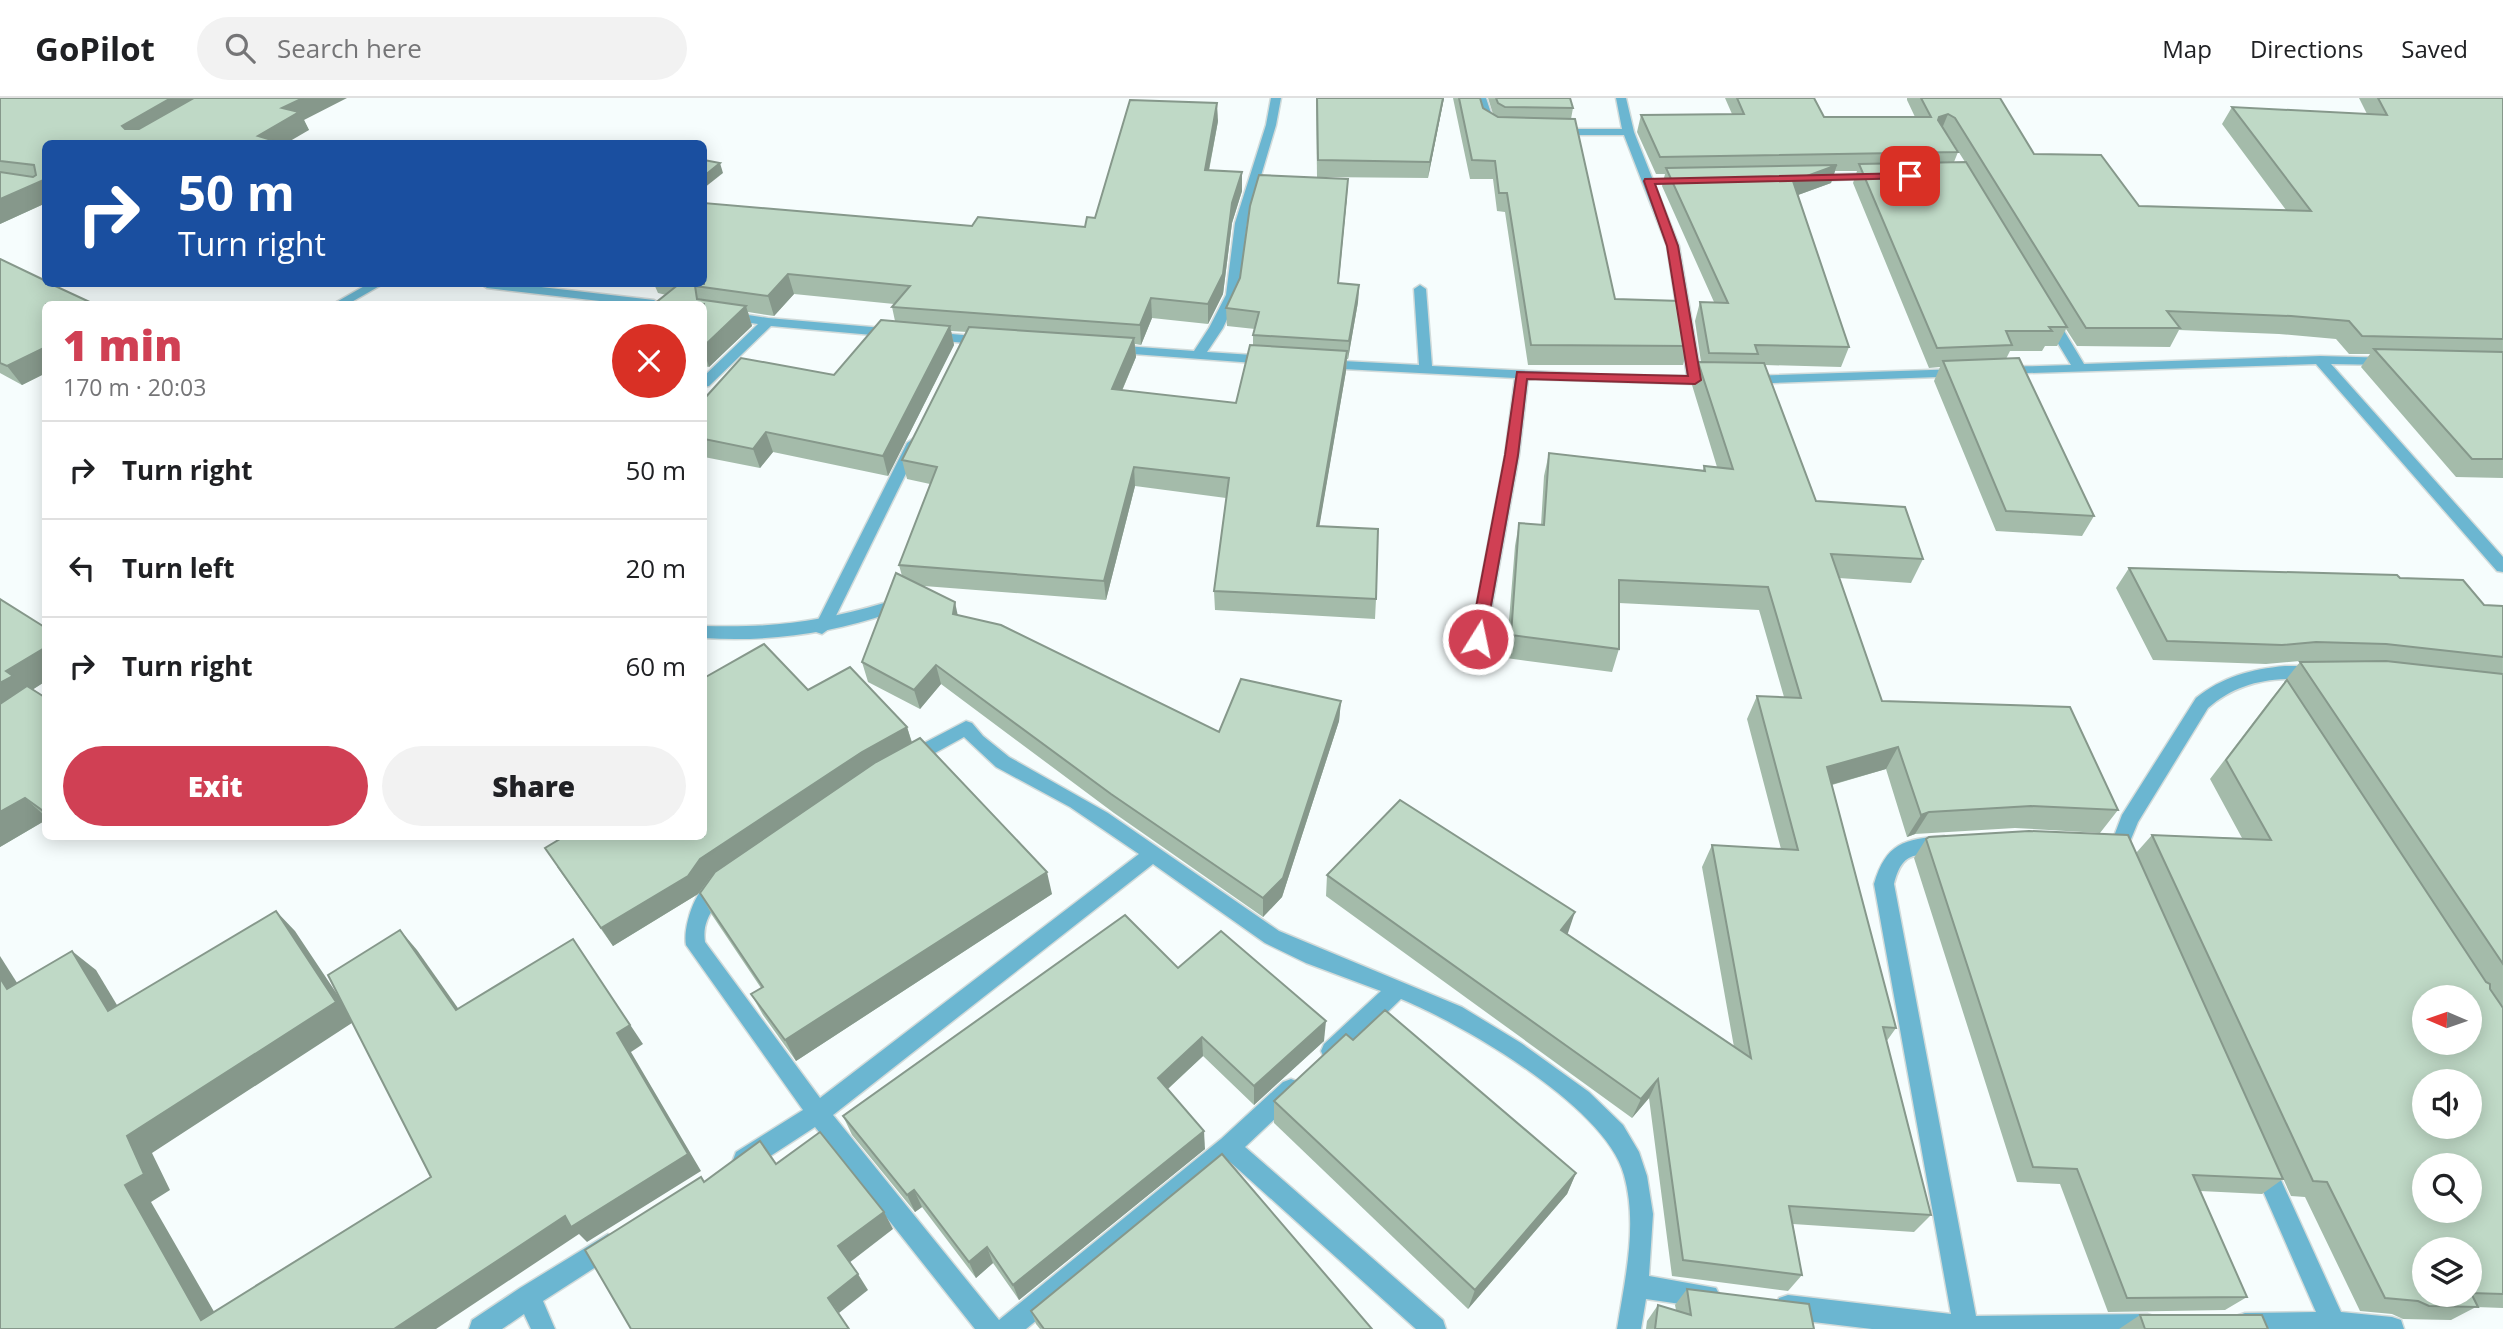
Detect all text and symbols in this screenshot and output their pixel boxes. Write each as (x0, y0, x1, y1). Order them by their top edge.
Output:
search box (197, 17, 687, 80)
text: GoPilot (35, 26, 155, 71)
icon: search (221, 29, 259, 67)
text: Search here (277, 30, 422, 66)
text: Map (2162, 32, 2212, 65)
text: Directions (2250, 32, 2363, 65)
text: Saved (2401, 32, 2468, 65)
pin (1880, 146, 1940, 206)
icon: arrive (1891, 157, 1929, 195)
text: 50 m (178, 159, 295, 225)
icon: right (63, 168, 154, 259)
text: Turn right (178, 222, 326, 265)
text: 1 min (63, 316, 182, 373)
button: close (612, 324, 686, 398)
text: 170 m · 20:03 (63, 371, 206, 403)
icon: right (63, 451, 101, 489)
text: Turn right (122, 452, 253, 488)
text: 50 m (625, 452, 686, 488)
icon: left (63, 549, 101, 587)
text: Turn left (122, 550, 234, 586)
text: 20 m (625, 550, 686, 586)
position arrow (1441, 602, 1515, 676)
icon: right (63, 647, 101, 685)
text: Turn right (122, 648, 253, 684)
text: 60 m (625, 648, 686, 684)
button: Exit (63, 746, 368, 826)
button: Share (382, 746, 686, 826)
north arrow (2412, 985, 2482, 1055)
map controls (2412, 985, 2482, 1307)
button: sound (2412, 1069, 2482, 1139)
button: search (2412, 1153, 2482, 1223)
button: layers (2412, 1237, 2482, 1307)

